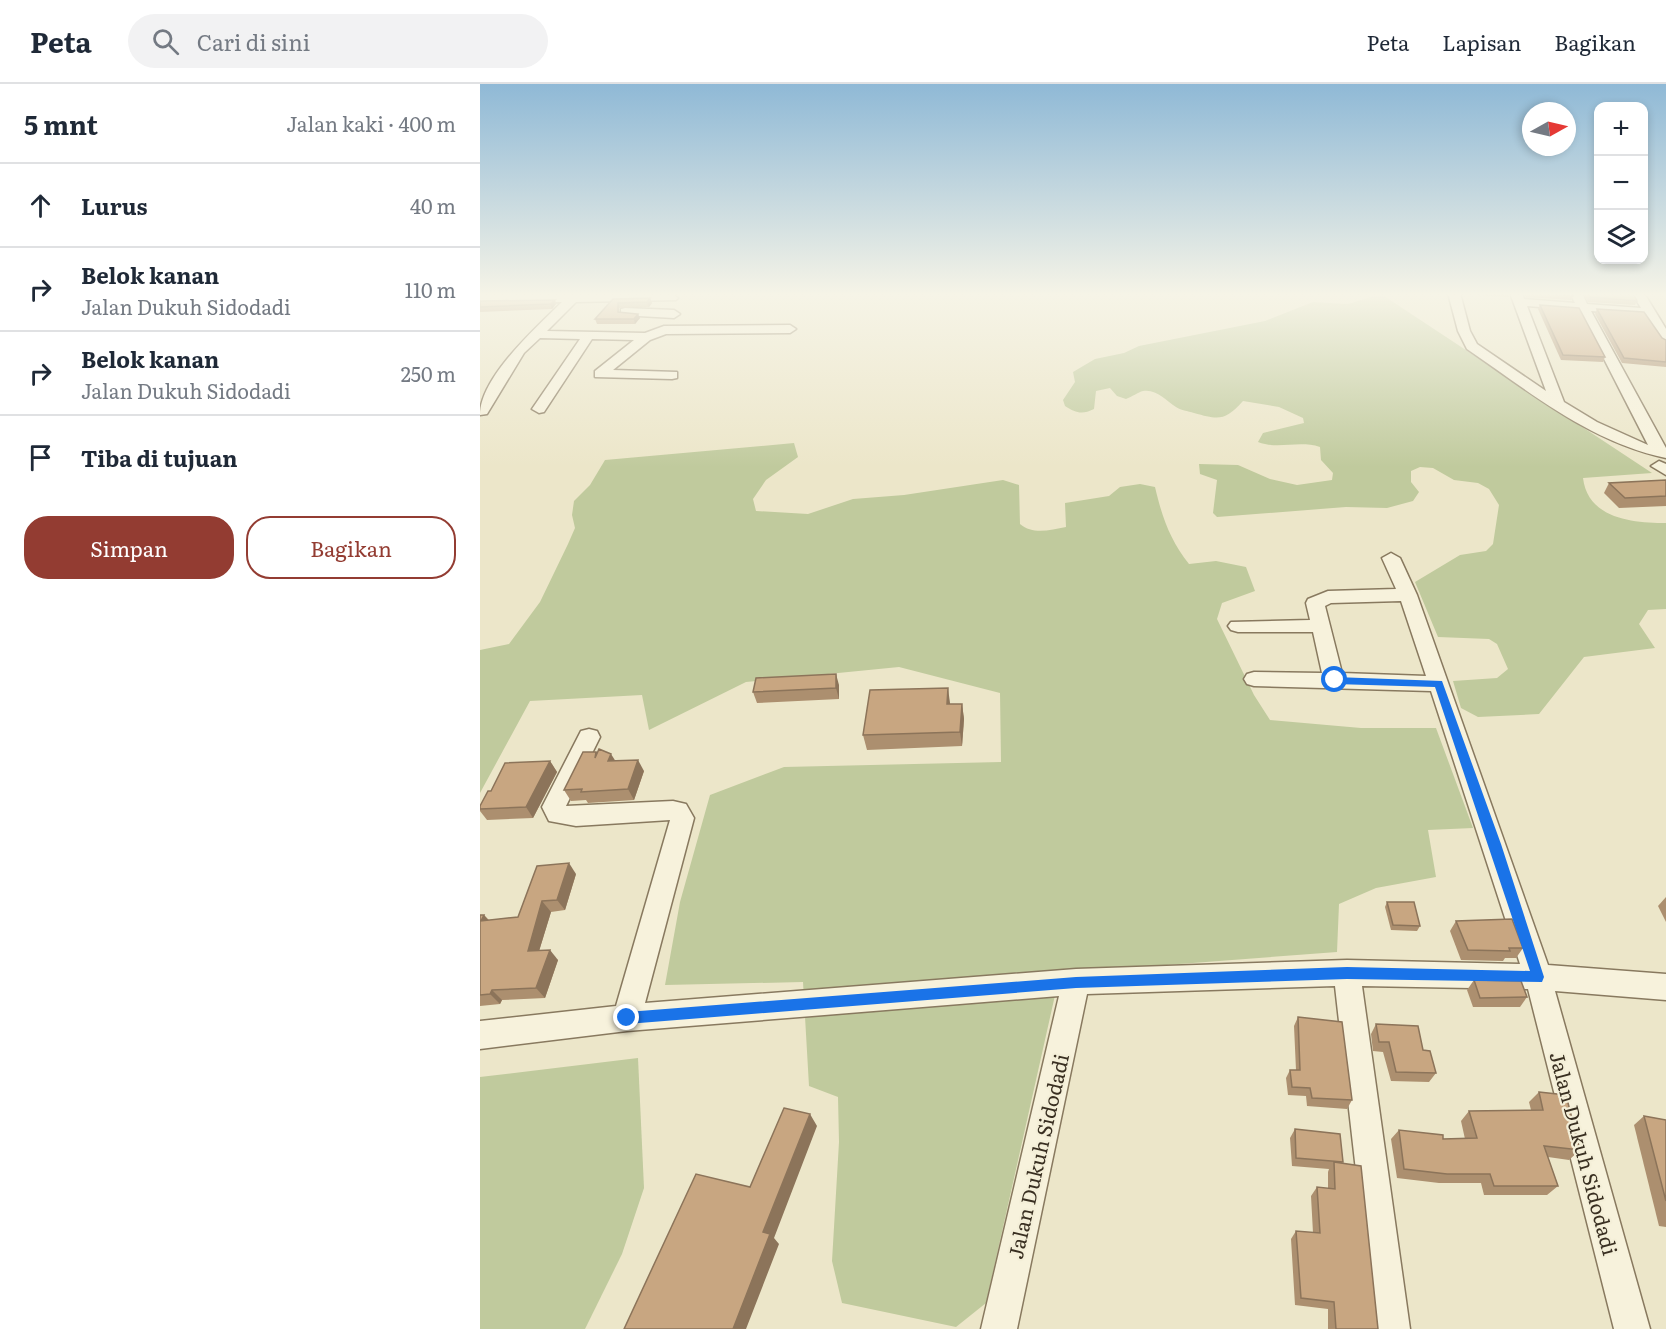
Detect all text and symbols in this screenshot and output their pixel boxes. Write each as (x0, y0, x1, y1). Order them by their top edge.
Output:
search box (128, 14, 548, 68)
text: Peta (30, 20, 92, 62)
icon: search (149, 25, 182, 58)
text: Cari di sini (197, 25, 310, 58)
text: Peta (1367, 26, 1409, 57)
text: Lapisan (1442, 26, 1521, 57)
text: Bagikan (1554, 26, 1636, 57)
north arrow (1522, 102, 1576, 156)
map controls (1594, 102, 1648, 264)
button: + (1594, 102, 1648, 156)
text: 5 mnt (24, 104, 98, 143)
text: Jalan kaki · 400 m (286, 108, 456, 138)
button: − (1594, 156, 1648, 210)
icon: ahead (24, 189, 57, 222)
text: Lurus (81, 189, 148, 222)
text: 40 m (410, 190, 456, 220)
button: layers (1594, 210, 1648, 264)
text: Belok kanan (81, 258, 219, 291)
icon: right (24, 273, 57, 306)
text: 110 m (405, 274, 456, 304)
text: Jalan Dukuh Sidodadi (81, 291, 291, 321)
text: Belok kanan (81, 342, 219, 375)
icon: right (24, 357, 57, 390)
text: 250 m (401, 358, 456, 388)
text: Jalan Dukuh Sidodadi (81, 375, 291, 405)
icon: arrive (24, 441, 57, 474)
text: Tiba di tujuan (81, 441, 237, 474)
button: Simpan (24, 516, 234, 579)
button: Bagikan (246, 516, 456, 579)
route start (1321, 666, 1347, 692)
route end (613, 1004, 639, 1030)
street label: Jalan Dukuh Sidodadi (1543, 1048, 1627, 1258)
street label: Jalan Dukuh Sidodadi (999, 1050, 1075, 1262)

